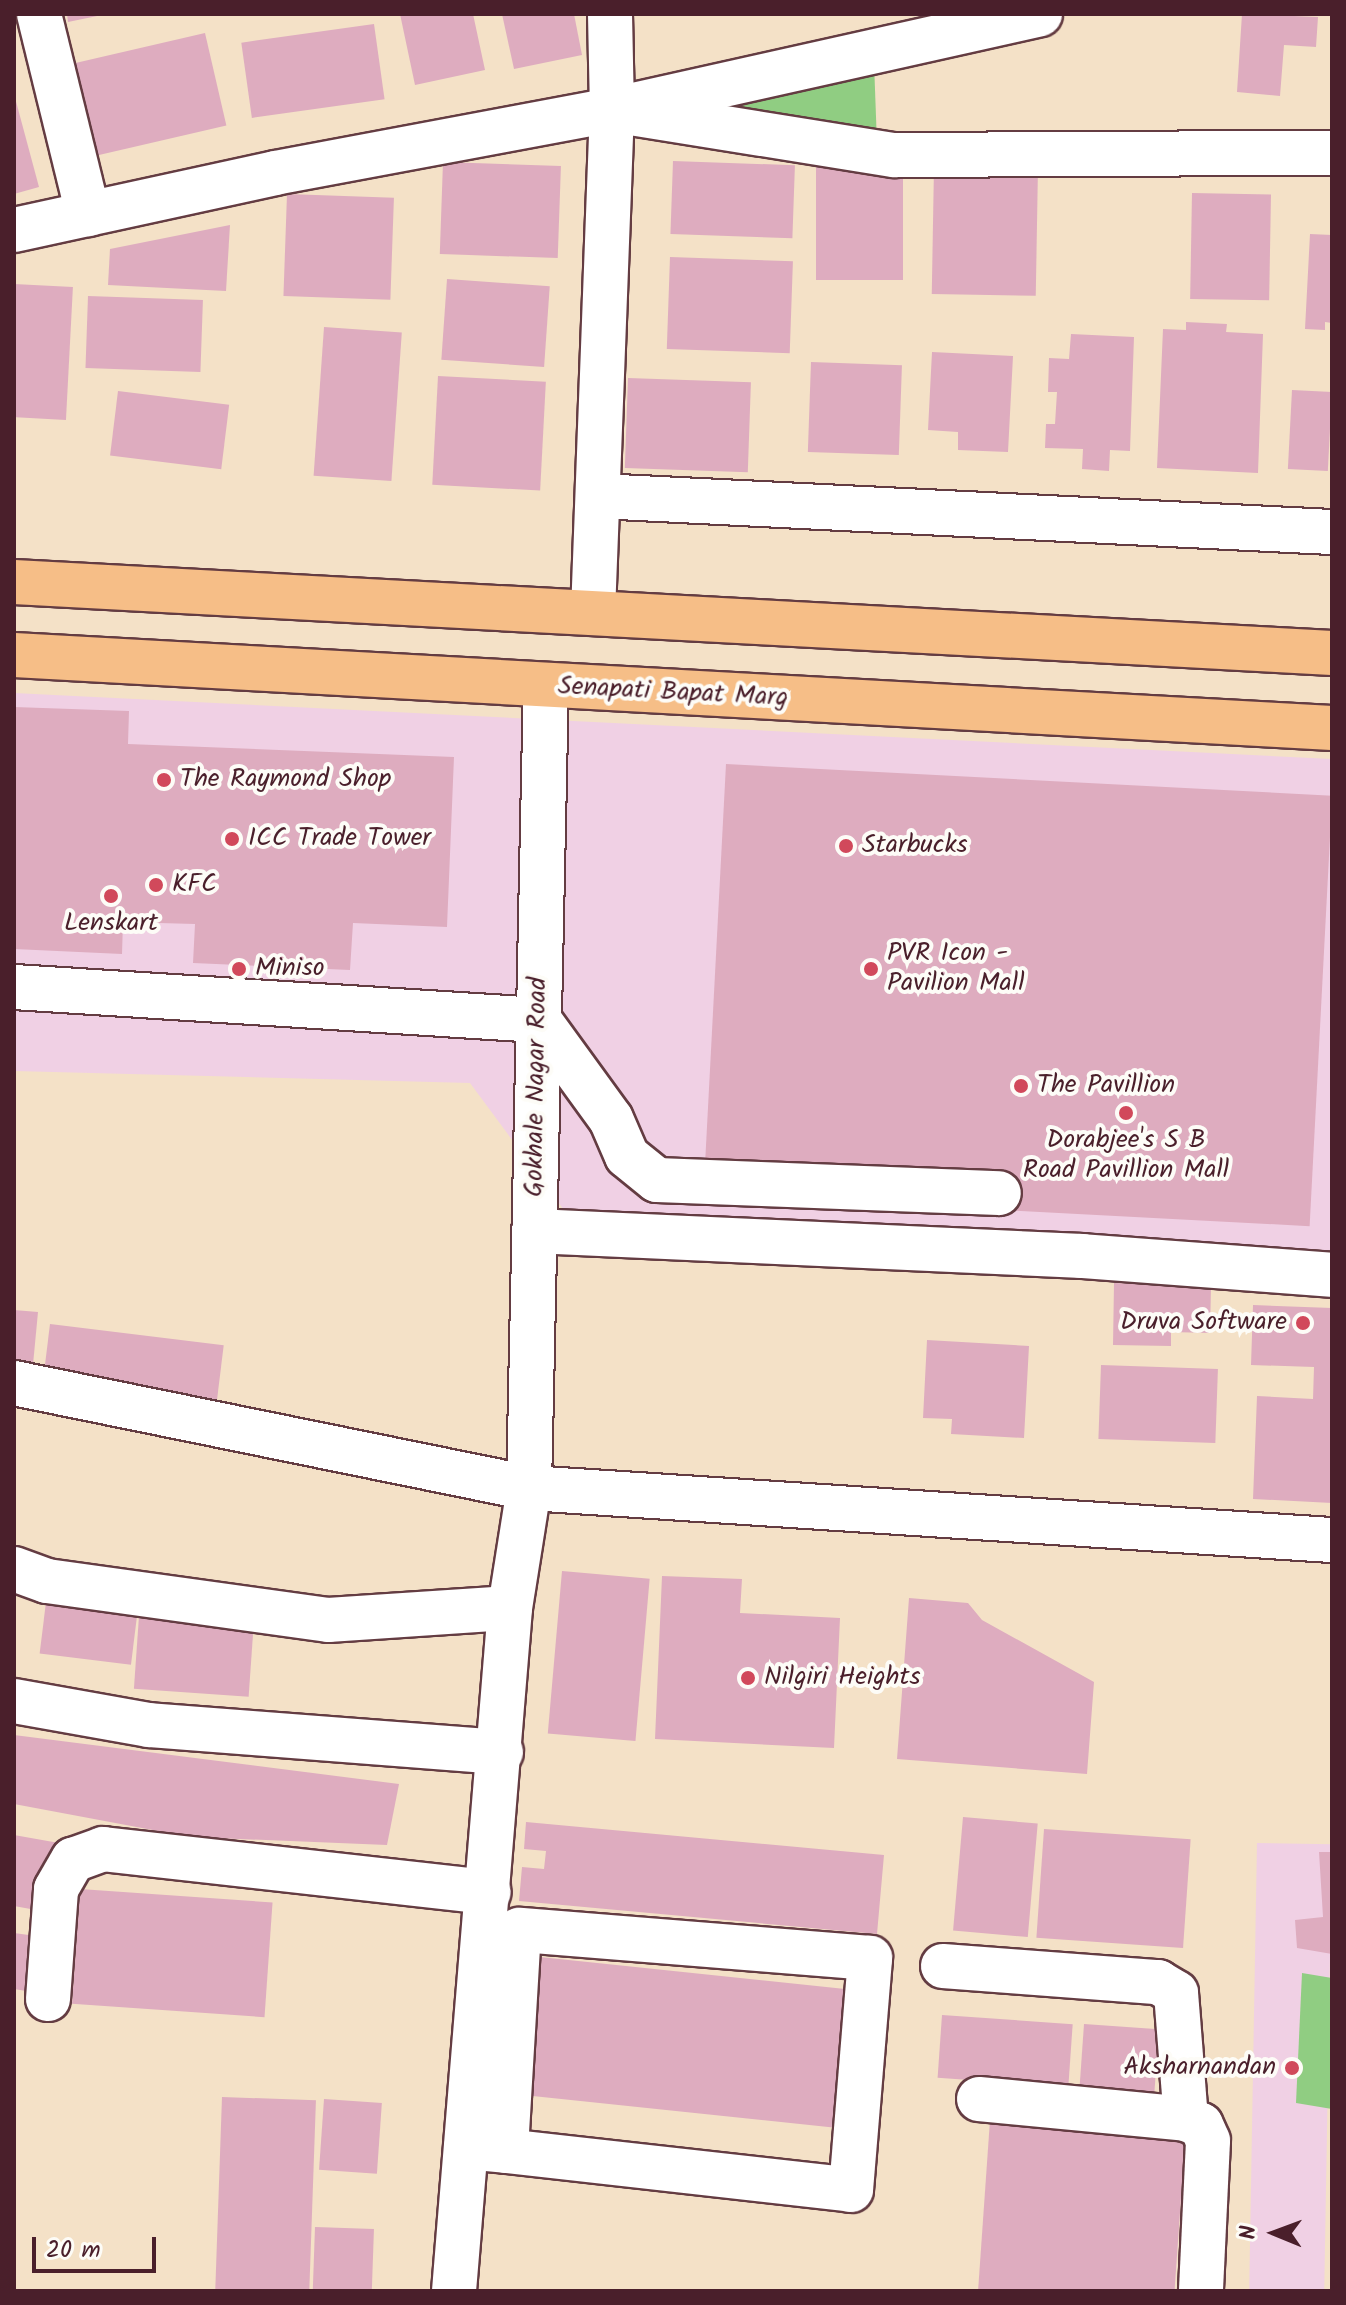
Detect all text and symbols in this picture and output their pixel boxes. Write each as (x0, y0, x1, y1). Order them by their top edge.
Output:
street label: Senapati Bapat Marg (557, 671, 789, 715)
place label: The Raymond Shop (180, 764, 391, 796)
marker: The Raymond Shop (155, 771, 173, 789)
place label: ICC Trade Tower (248, 823, 431, 855)
marker: ICC Trade Tower (223, 830, 241, 848)
place label: Starbucks (862, 830, 968, 862)
marker: Starbucks (837, 837, 855, 855)
place label: KFC (172, 869, 217, 901)
marker: KFC (147, 876, 165, 894)
marker: Lenskart (102, 887, 120, 905)
place label: Lenskart (64, 908, 158, 940)
place label: PVR Icon - Pavilion Mall (887, 938, 1025, 1000)
place label: Miniso (255, 953, 325, 985)
marker: Miniso (230, 960, 248, 978)
marker: PVR Icon - Pavilion Mall (862, 960, 880, 978)
street label: Gokhale Nagar Road (519, 977, 555, 1197)
place label: The Pavillion (1037, 1070, 1175, 1102)
marker: The Pavillion (1012, 1077, 1030, 1095)
marker: Dorabjee's S B Road Pavillion Mall (1117, 1104, 1135, 1122)
place label: Dorabjee's S B Road Pavillion Mall (1023, 1125, 1229, 1186)
place label: Druva Software (1120, 1307, 1287, 1339)
marker: Druva Software (1294, 1314, 1312, 1332)
place label: Nilgiri Heights (764, 1662, 921, 1694)
marker: Nilgiri Heights (739, 1669, 757, 1687)
place label: Aksharnandan (1123, 2052, 1276, 2084)
marker: Aksharnandan (1283, 2059, 1301, 2077)
north arrow (1234, 2193, 1314, 2273)
scale bar (36, 2221, 160, 2271)
text: N (1232, 2225, 1267, 2240)
text: 20 m (46, 2231, 101, 2270)

